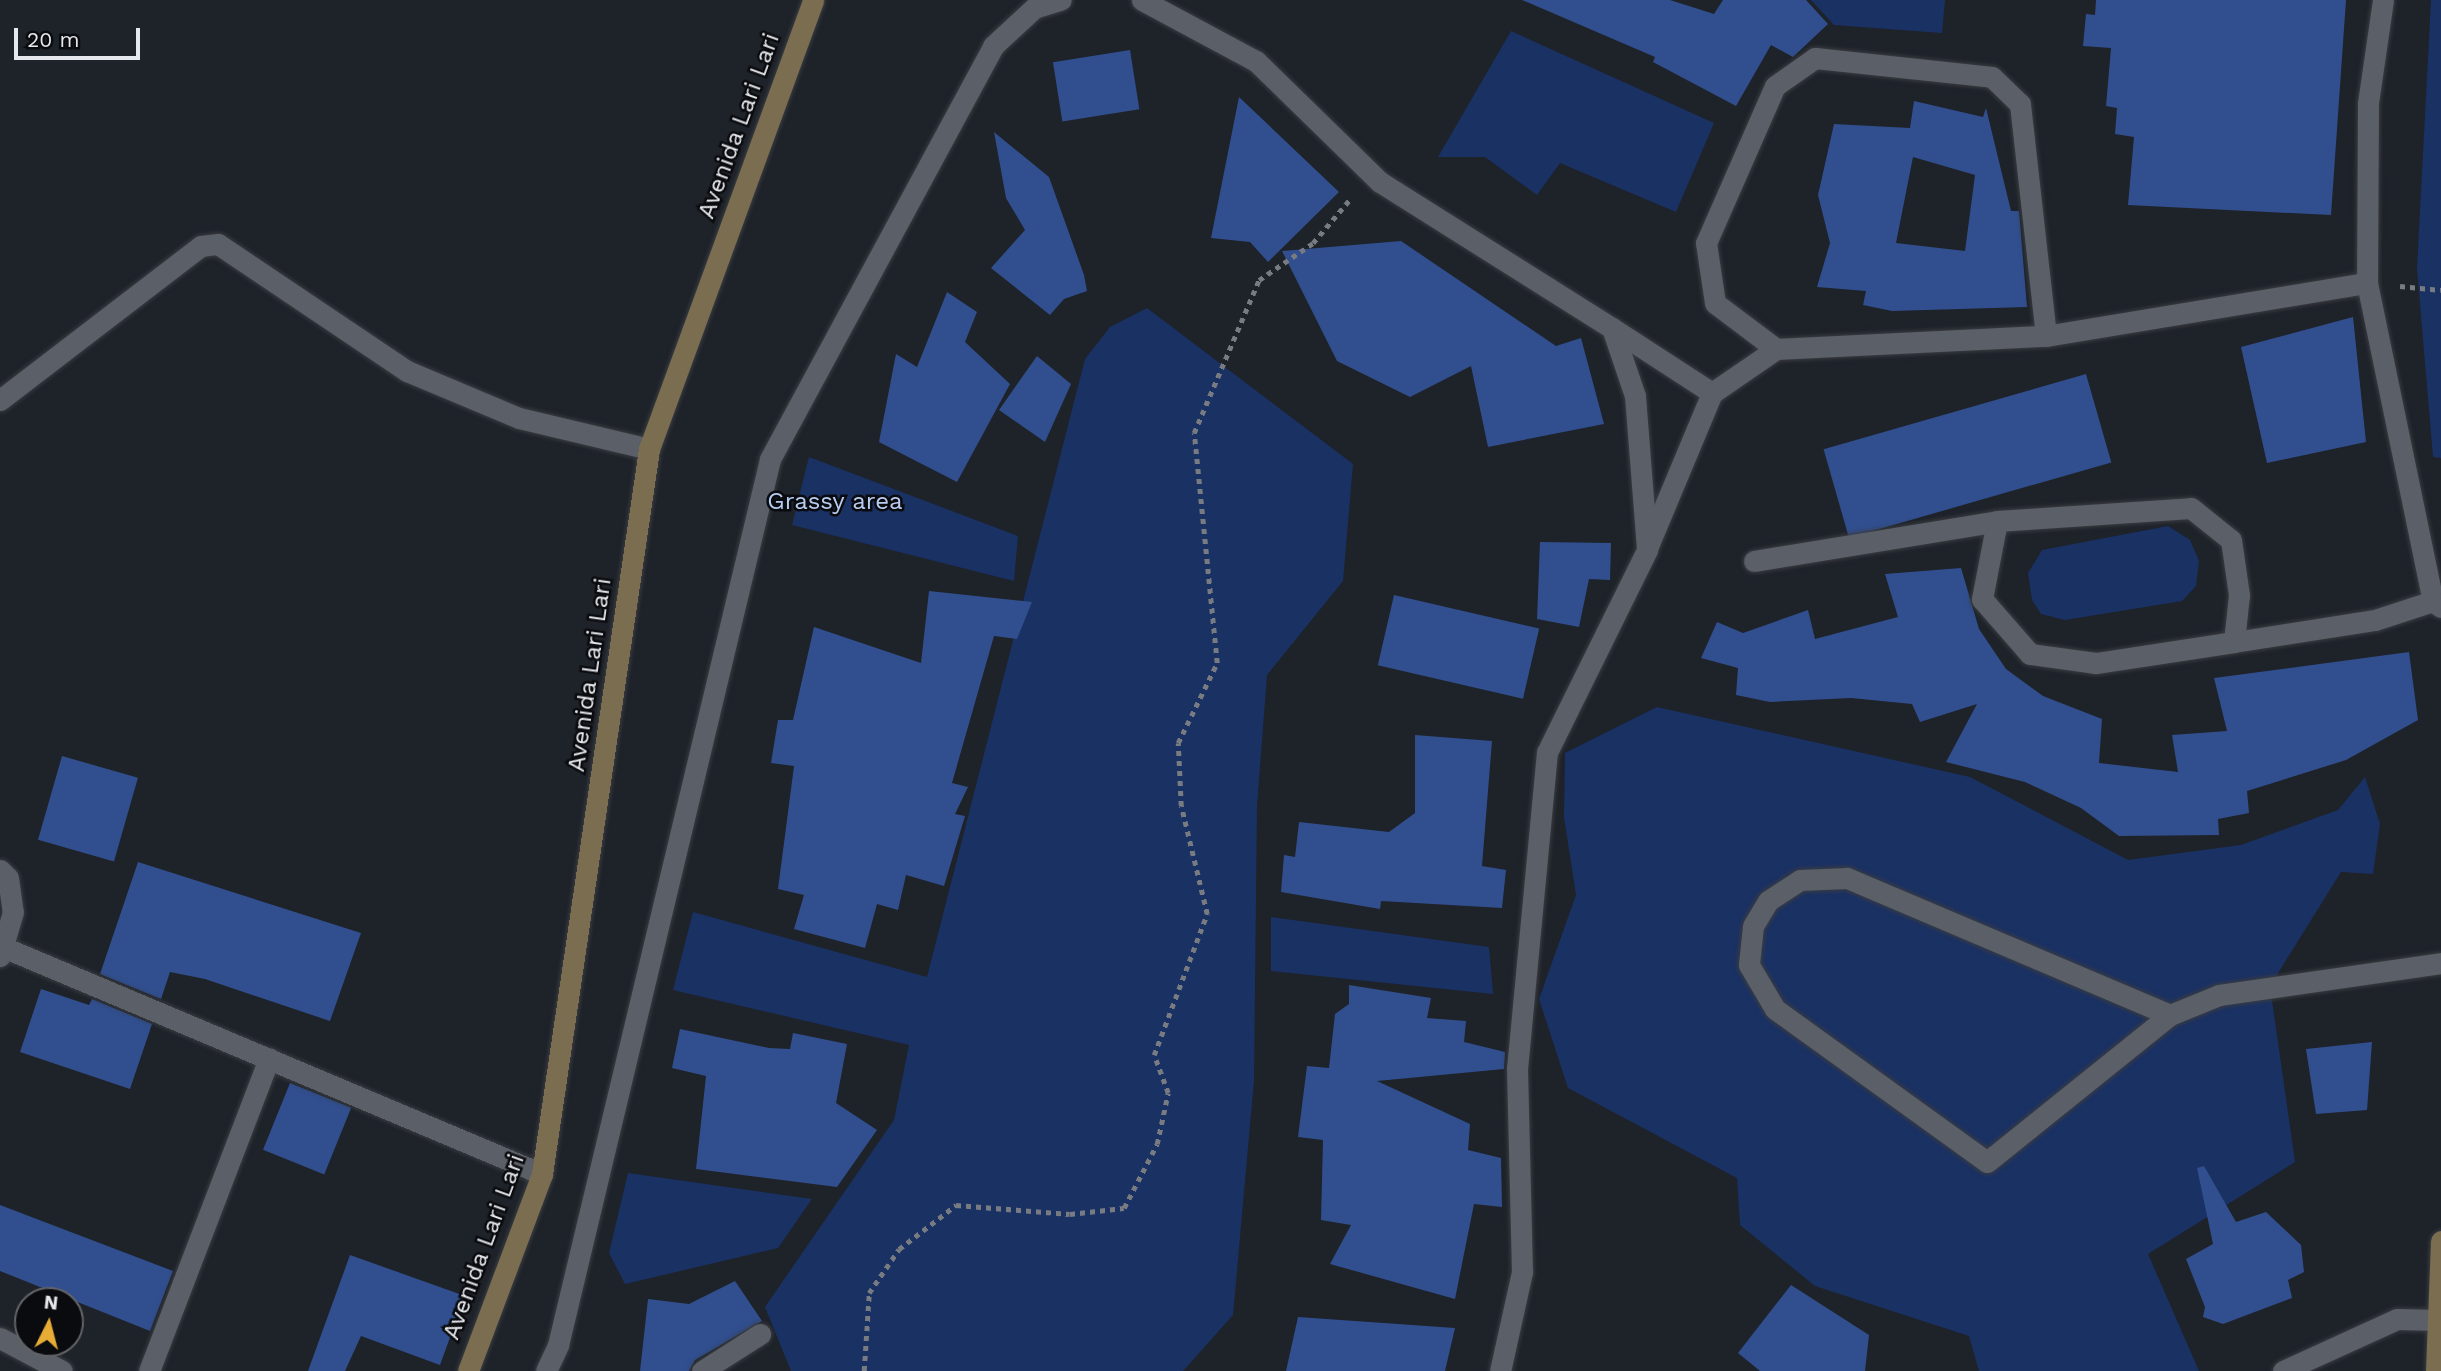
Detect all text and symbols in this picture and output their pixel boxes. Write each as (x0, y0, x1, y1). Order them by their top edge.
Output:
scale bar (18, 14, 144, 58)
text: 20 m (27, 27, 79, 52)
street label: Avenida Lari Lari (692, 29, 786, 223)
park label: Grassy area (767, 488, 903, 516)
street label: Avenida Lari Lari (562, 576, 618, 774)
street label: Avenida Lari Lari (437, 1150, 531, 1344)
north arrow (14, 1287, 84, 1357)
text: N (43, 1290, 59, 1315)

